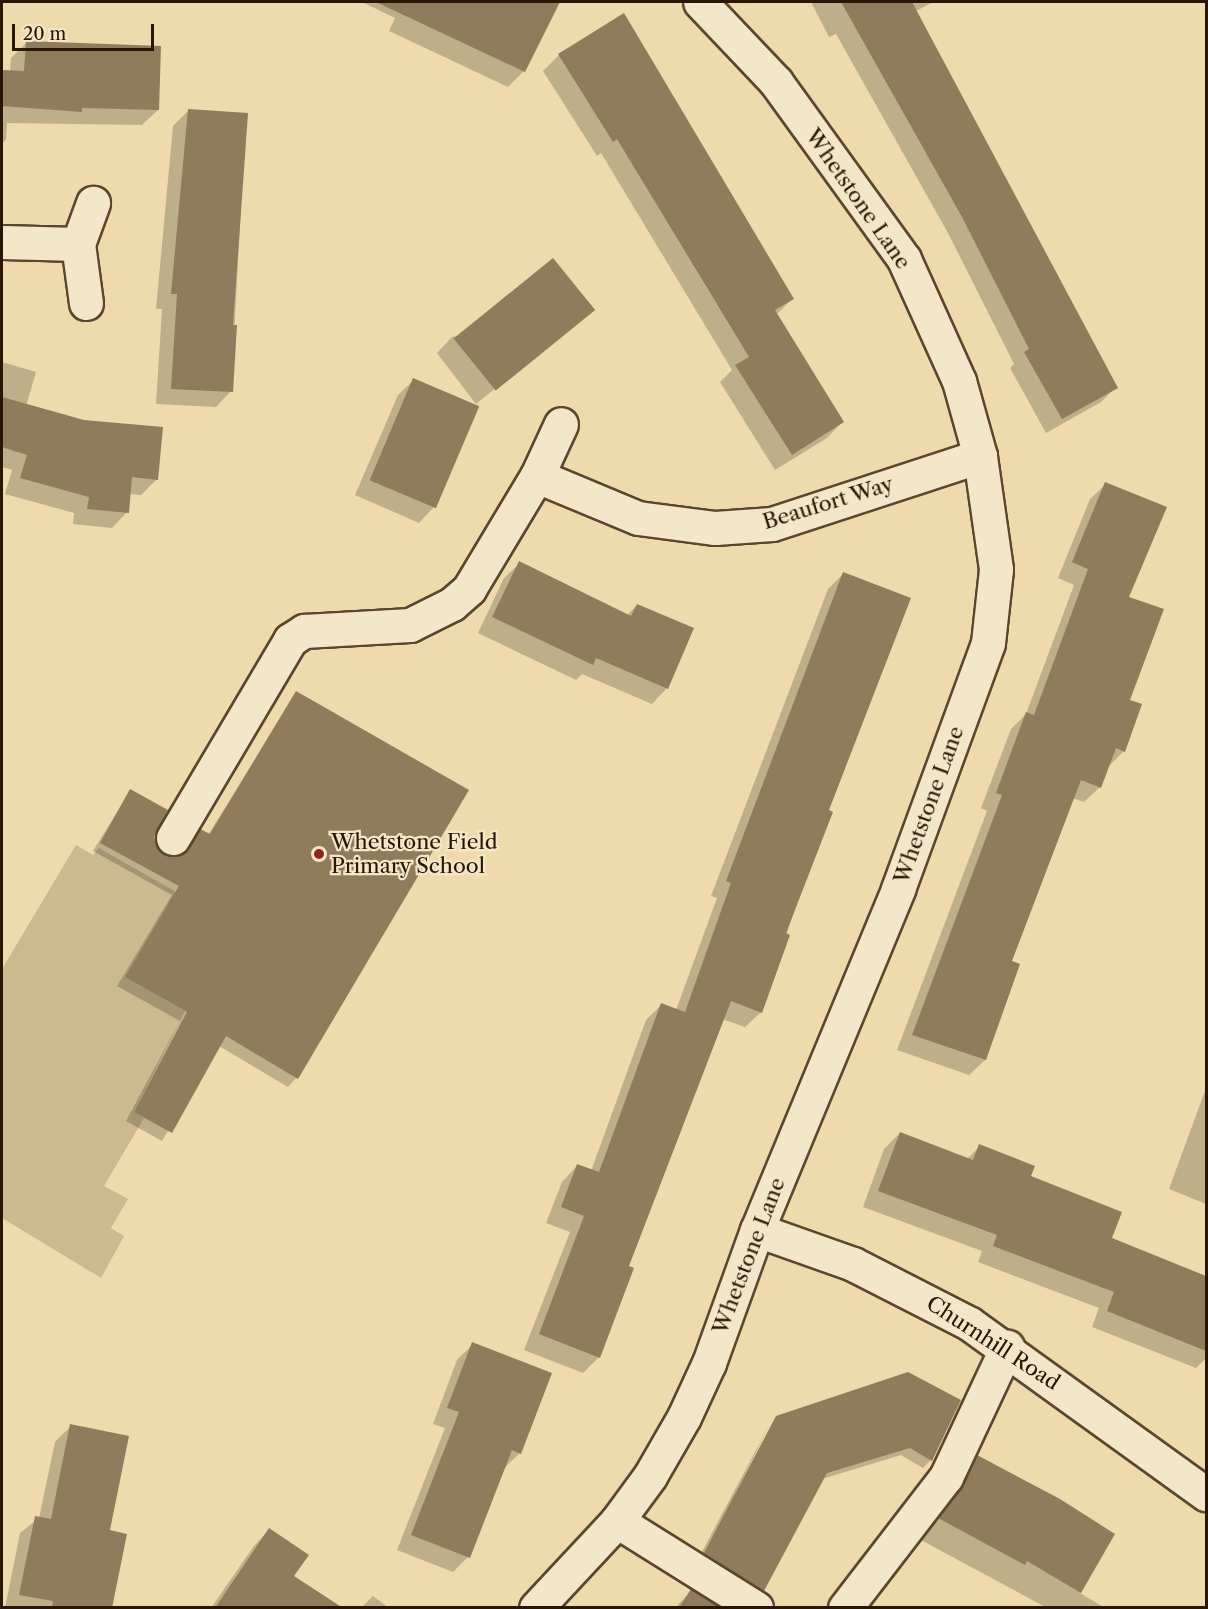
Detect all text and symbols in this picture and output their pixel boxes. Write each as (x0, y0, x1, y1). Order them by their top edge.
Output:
scale bar (15, 12, 158, 50)
text: 20 m (23, 23, 66, 45)
street label: Whetstone Lane (800, 124, 916, 274)
street label: Beaufort Way (759, 471, 897, 535)
street label: Whetstone Lane (889, 723, 969, 887)
place label: Whetstone Field Primary School (331, 829, 497, 879)
marker: Whetstone Field Primary School (312, 847, 326, 861)
street label: Whetstone Lane (708, 1174, 790, 1338)
street label: Churnhill Road (922, 1291, 1064, 1395)

